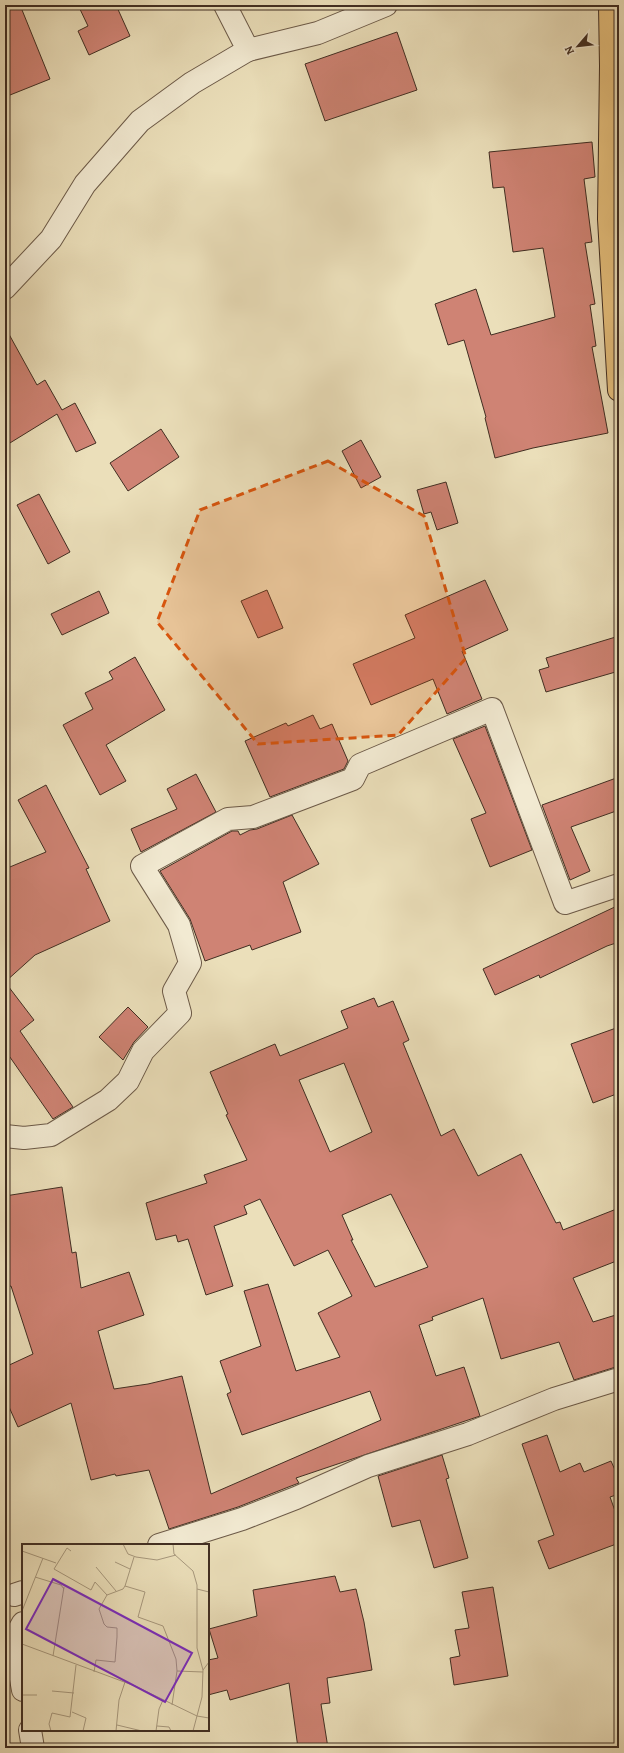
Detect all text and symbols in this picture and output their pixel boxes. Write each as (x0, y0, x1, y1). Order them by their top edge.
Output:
north arrow (558, 26, 598, 66)
text: N (561, 43, 578, 58)
inset map (22, 1544, 209, 1731)

